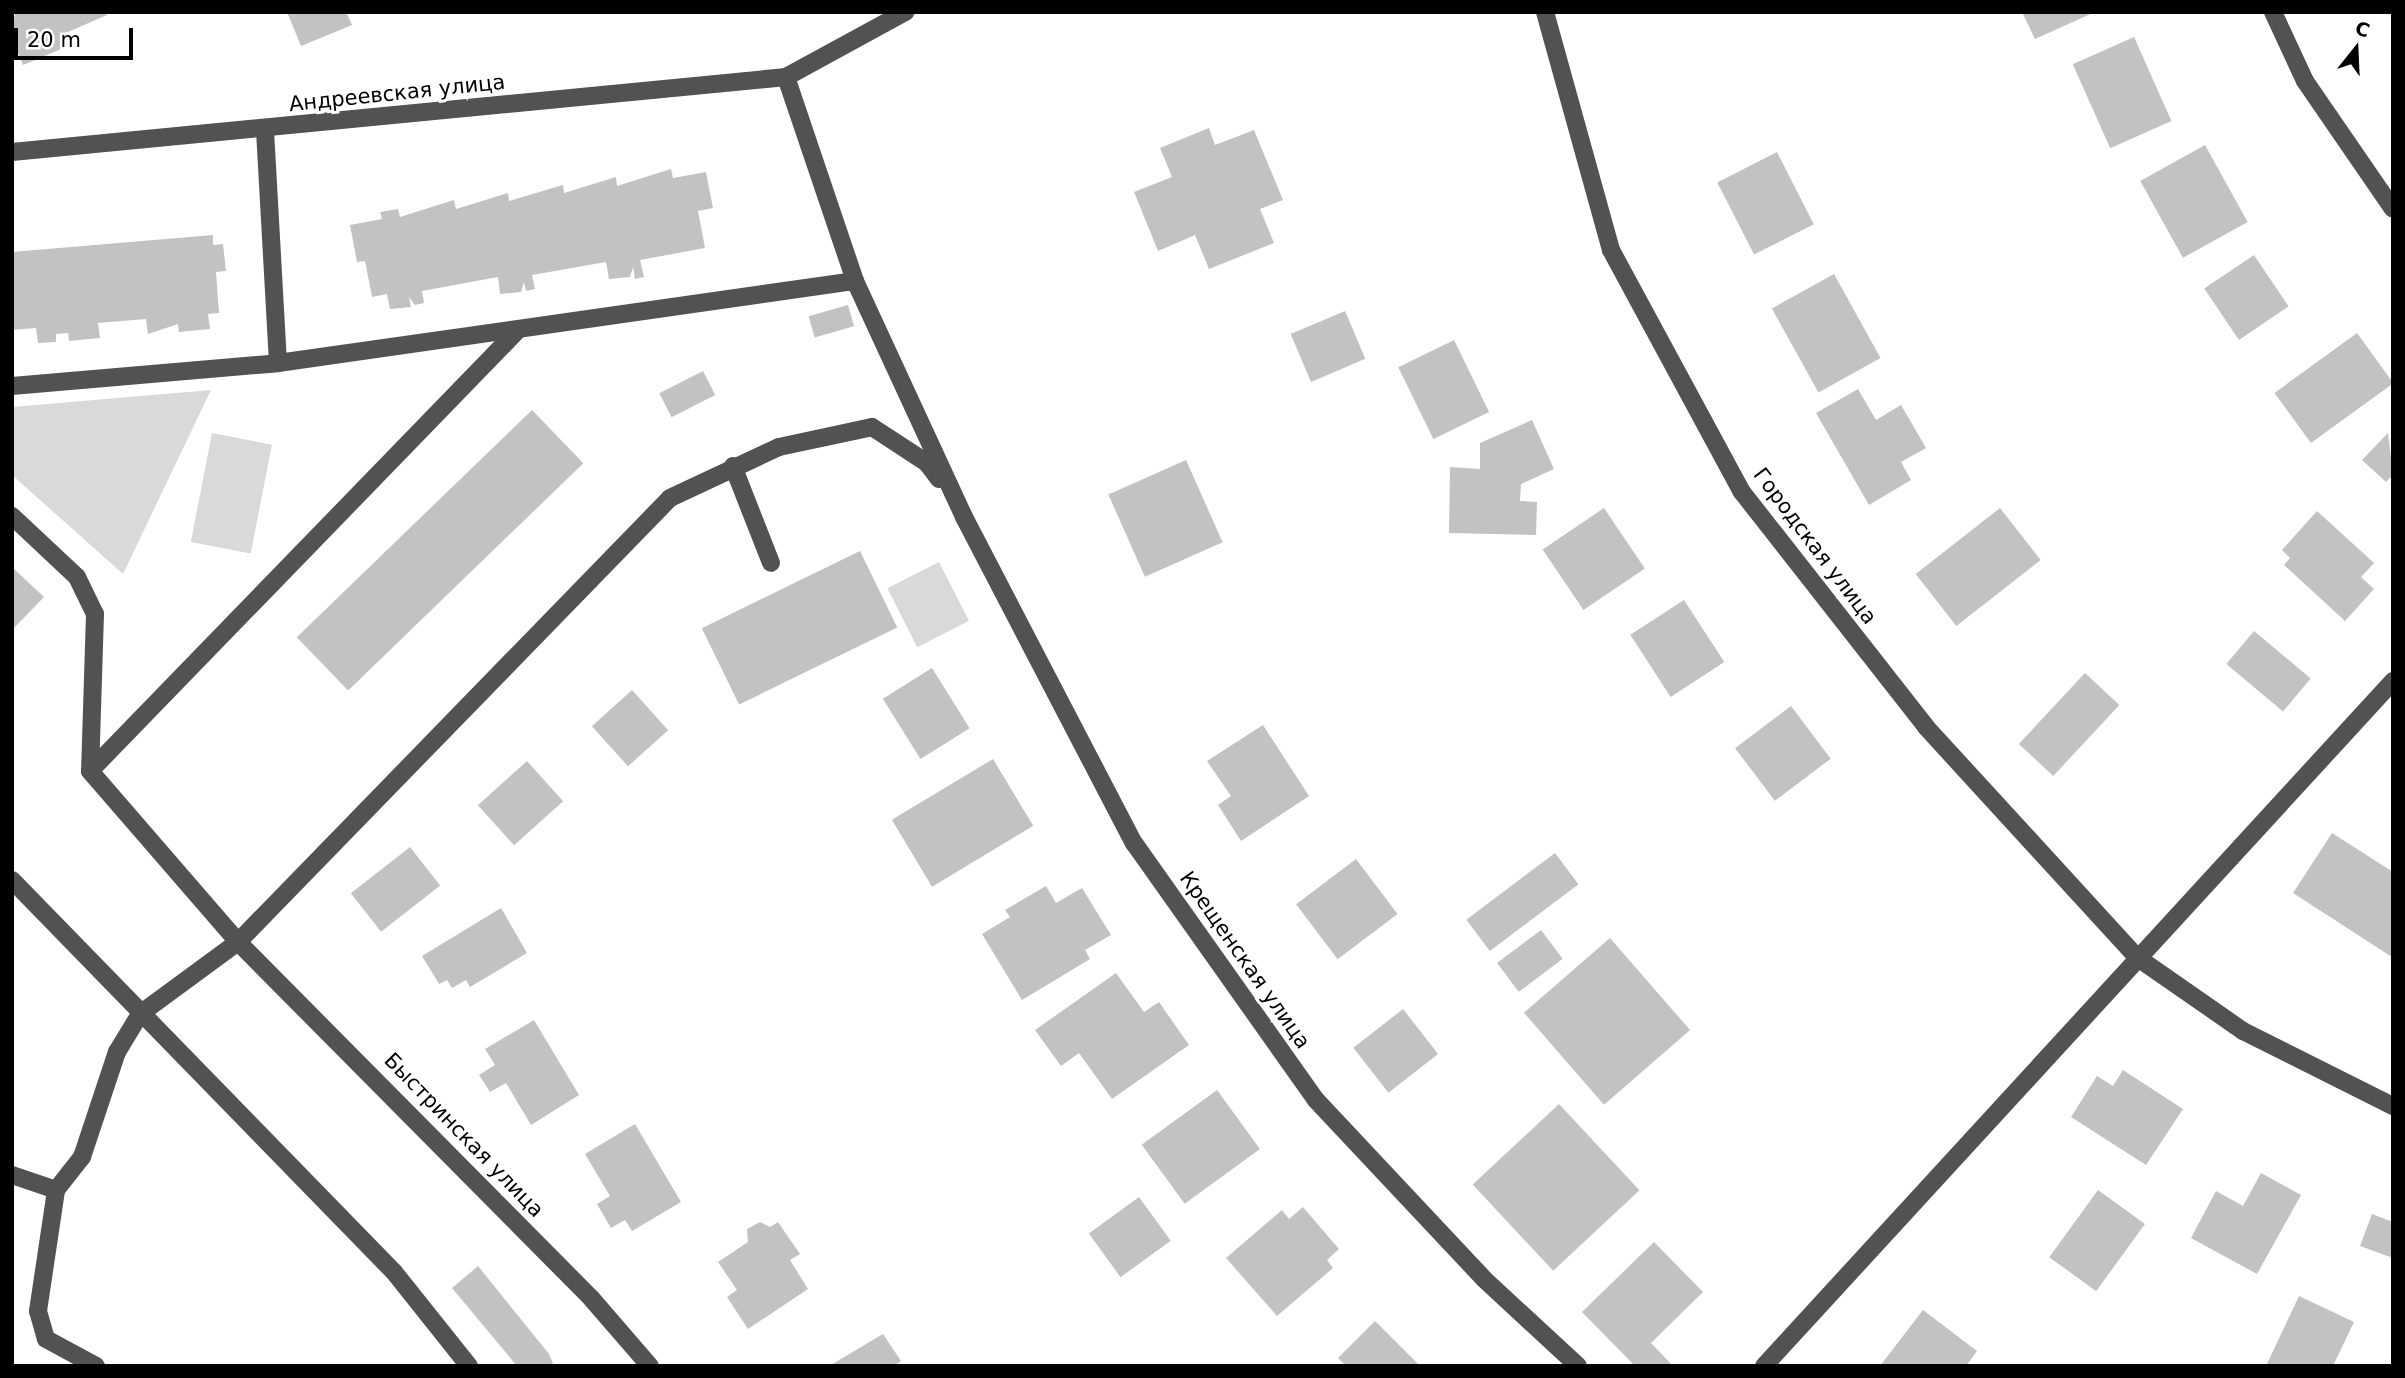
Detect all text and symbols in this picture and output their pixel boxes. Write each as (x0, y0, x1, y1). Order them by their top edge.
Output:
scale bar (18, 14, 136, 58)
north arrow (2321, 14, 2391, 84)
text: С (2352, 16, 2373, 42)
text: 20 m (27, 28, 81, 52)
street label: Андреевская улица (288, 69, 506, 117)
street label: Городская улица (1748, 463, 1882, 629)
street label: Крещенская улица (1174, 866, 1316, 1054)
street label: Быстринская улица (379, 1048, 549, 1222)

